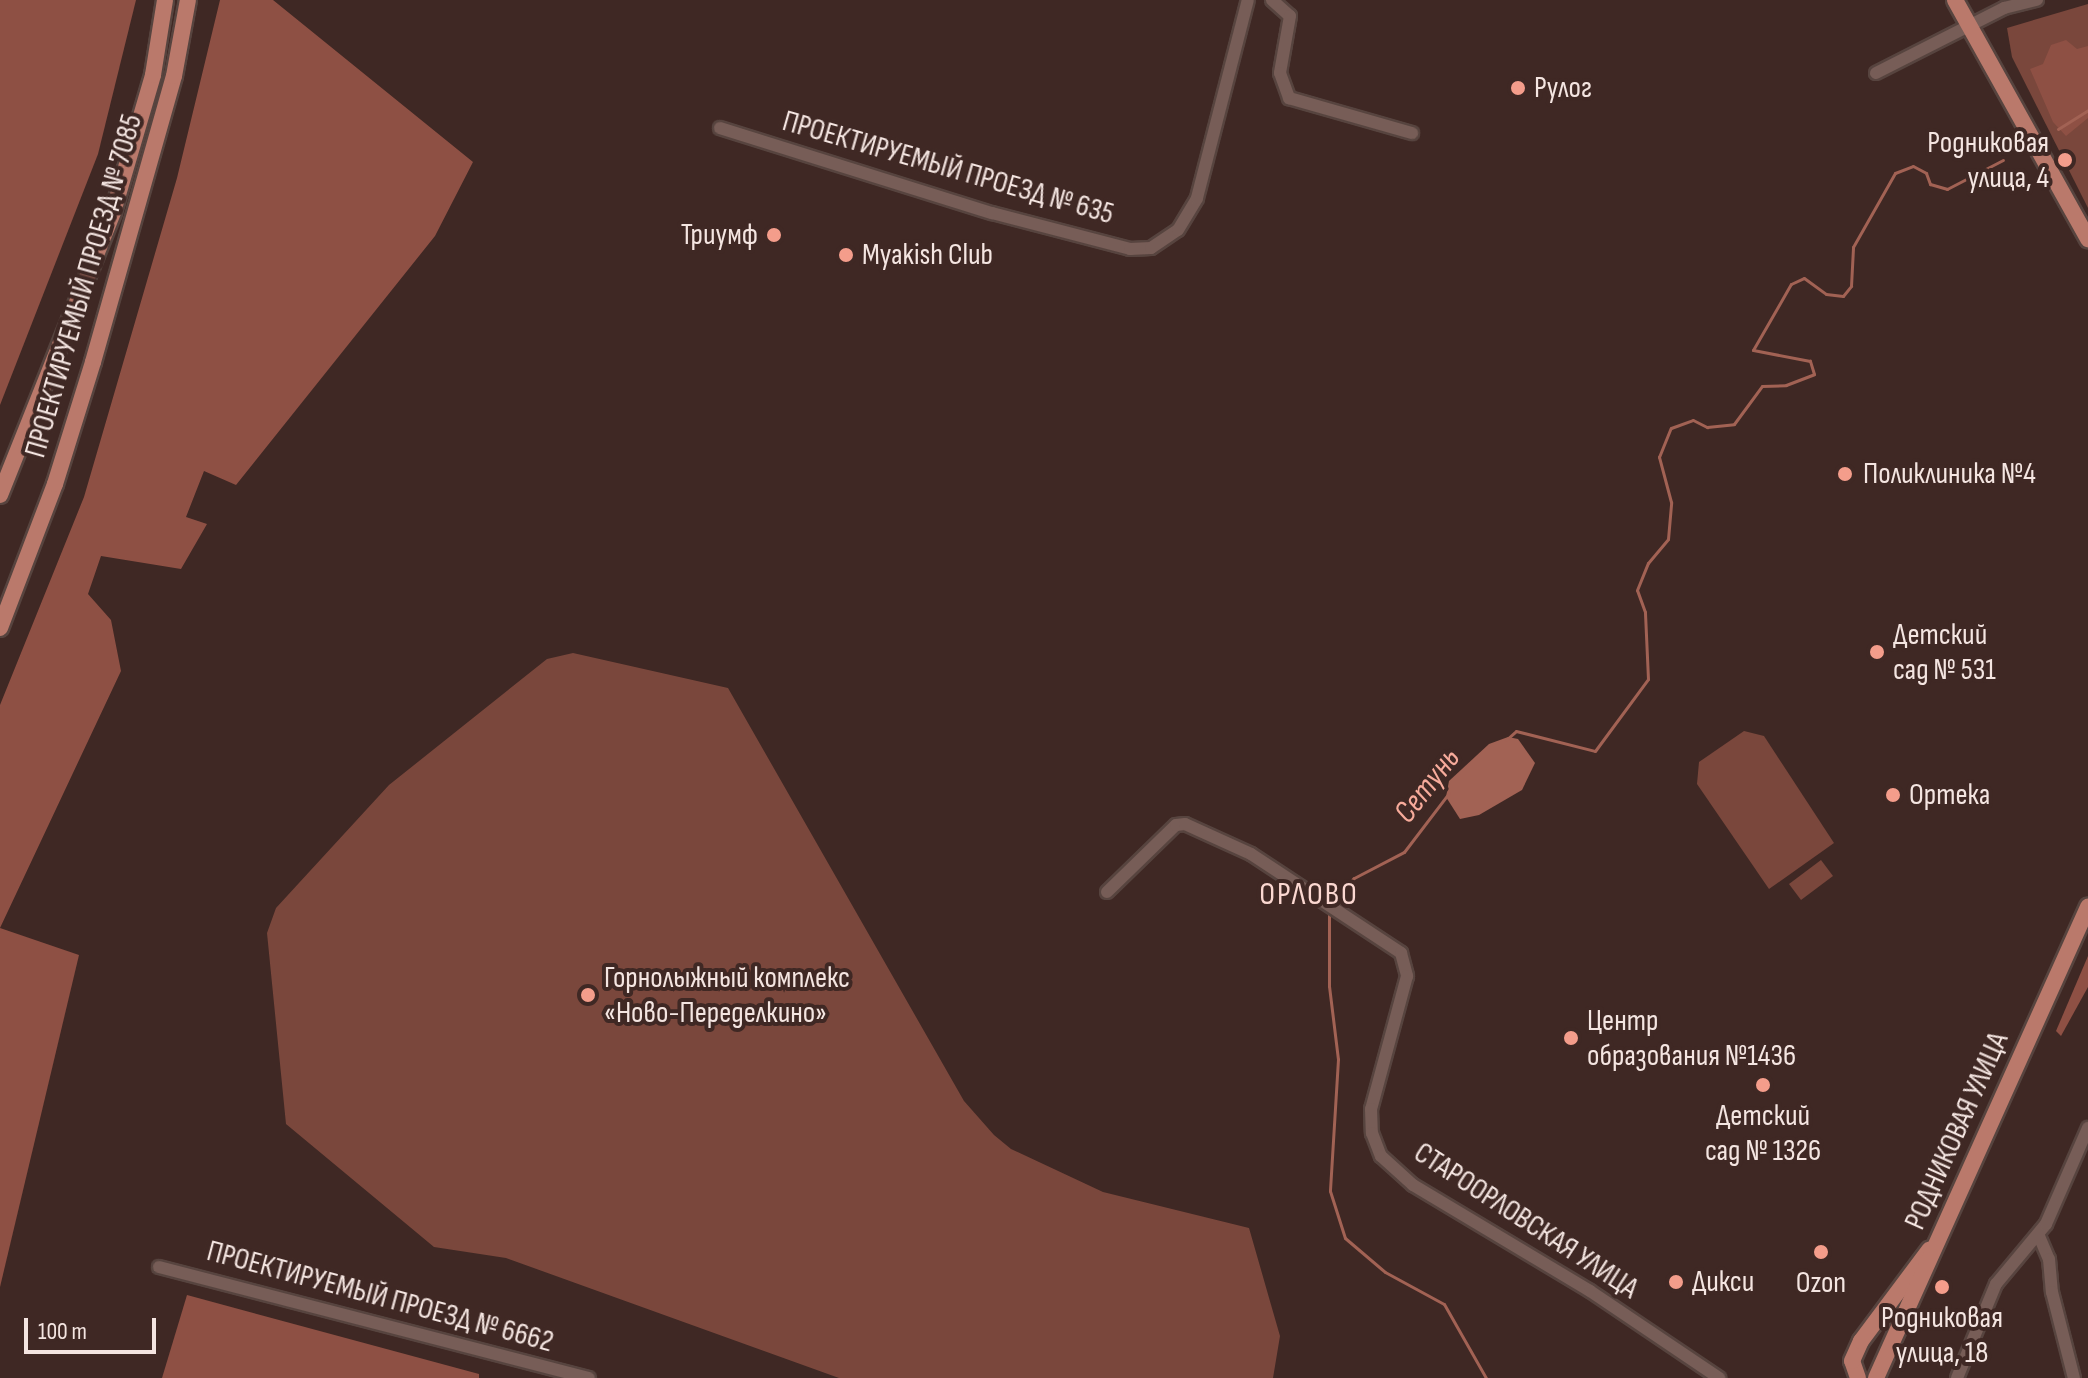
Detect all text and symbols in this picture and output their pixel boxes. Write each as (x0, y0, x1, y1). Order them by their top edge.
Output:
place label: Рулог (1534, 70, 1592, 106)
marker: Рулог (1509, 79, 1527, 97)
street label: ПРОЕКТИРУЕМЫЙ ПРОЕЗД № 635 (778, 103, 1118, 233)
street label: ПРОЕКТИРУЕМЫЙ ПРОЕЗД № 7085 (18, 110, 150, 462)
place label: Родниковая улица, 4 (1927, 125, 2049, 196)
marker: Родниковая улица, 4 (2056, 151, 2074, 169)
place label: Триумф (681, 217, 758, 253)
marker: Триумф (765, 226, 783, 244)
place label: Myakish Club (862, 237, 993, 273)
marker: Myakish Club (837, 246, 855, 264)
place label: Поликлиника №4 (1863, 456, 2036, 492)
marker: Поликлиника №4 (1834, 463, 1856, 485)
place label: Детский сад № 531 (1893, 617, 1996, 688)
marker: Детский сад № 531 (1868, 643, 1886, 661)
water label: Сетунь (1387, 741, 1469, 831)
place label: Ортека (1909, 777, 1990, 813)
marker: Ортека (1884, 786, 1902, 804)
district label: ОРЛОВО (1259, 876, 1359, 914)
place label: Горнолыжный комплекс «Ново-Переделкино» (604, 960, 850, 1030)
marker: Горнолыжный комплекс «Ново-Переделкино» (579, 986, 597, 1004)
place label: Центр образования №1436 (1587, 1003, 1796, 1074)
street label: РОДНИКОВАЯ УЛИЦА (1897, 1027, 2017, 1235)
marker: Центр образования №1436 (1562, 1029, 1580, 1047)
marker: Детский сад № 1326 (1754, 1076, 1772, 1094)
place label: Детский сад № 1326 (1705, 1098, 1821, 1168)
street label: СТАРООРЛОВСКАЯ УЛИЦА (1407, 1135, 1645, 1307)
street label: ПРОЕКТИРУЕМЫЙ ПРОЕЗД № 6662 (203, 1233, 557, 1361)
marker: Ozon (1812, 1243, 1830, 1261)
place label: Дикси (1692, 1264, 1754, 1300)
place label: Ozon (1796, 1265, 1846, 1301)
marker: Дикси (1667, 1273, 1685, 1291)
marker: Родниковая улица, 18 (1933, 1278, 1951, 1296)
place label: Родниковая улица, 18 (1881, 1300, 2003, 1370)
scale bar (28, 1302, 160, 1352)
text: 100 m (38, 1317, 87, 1346)

